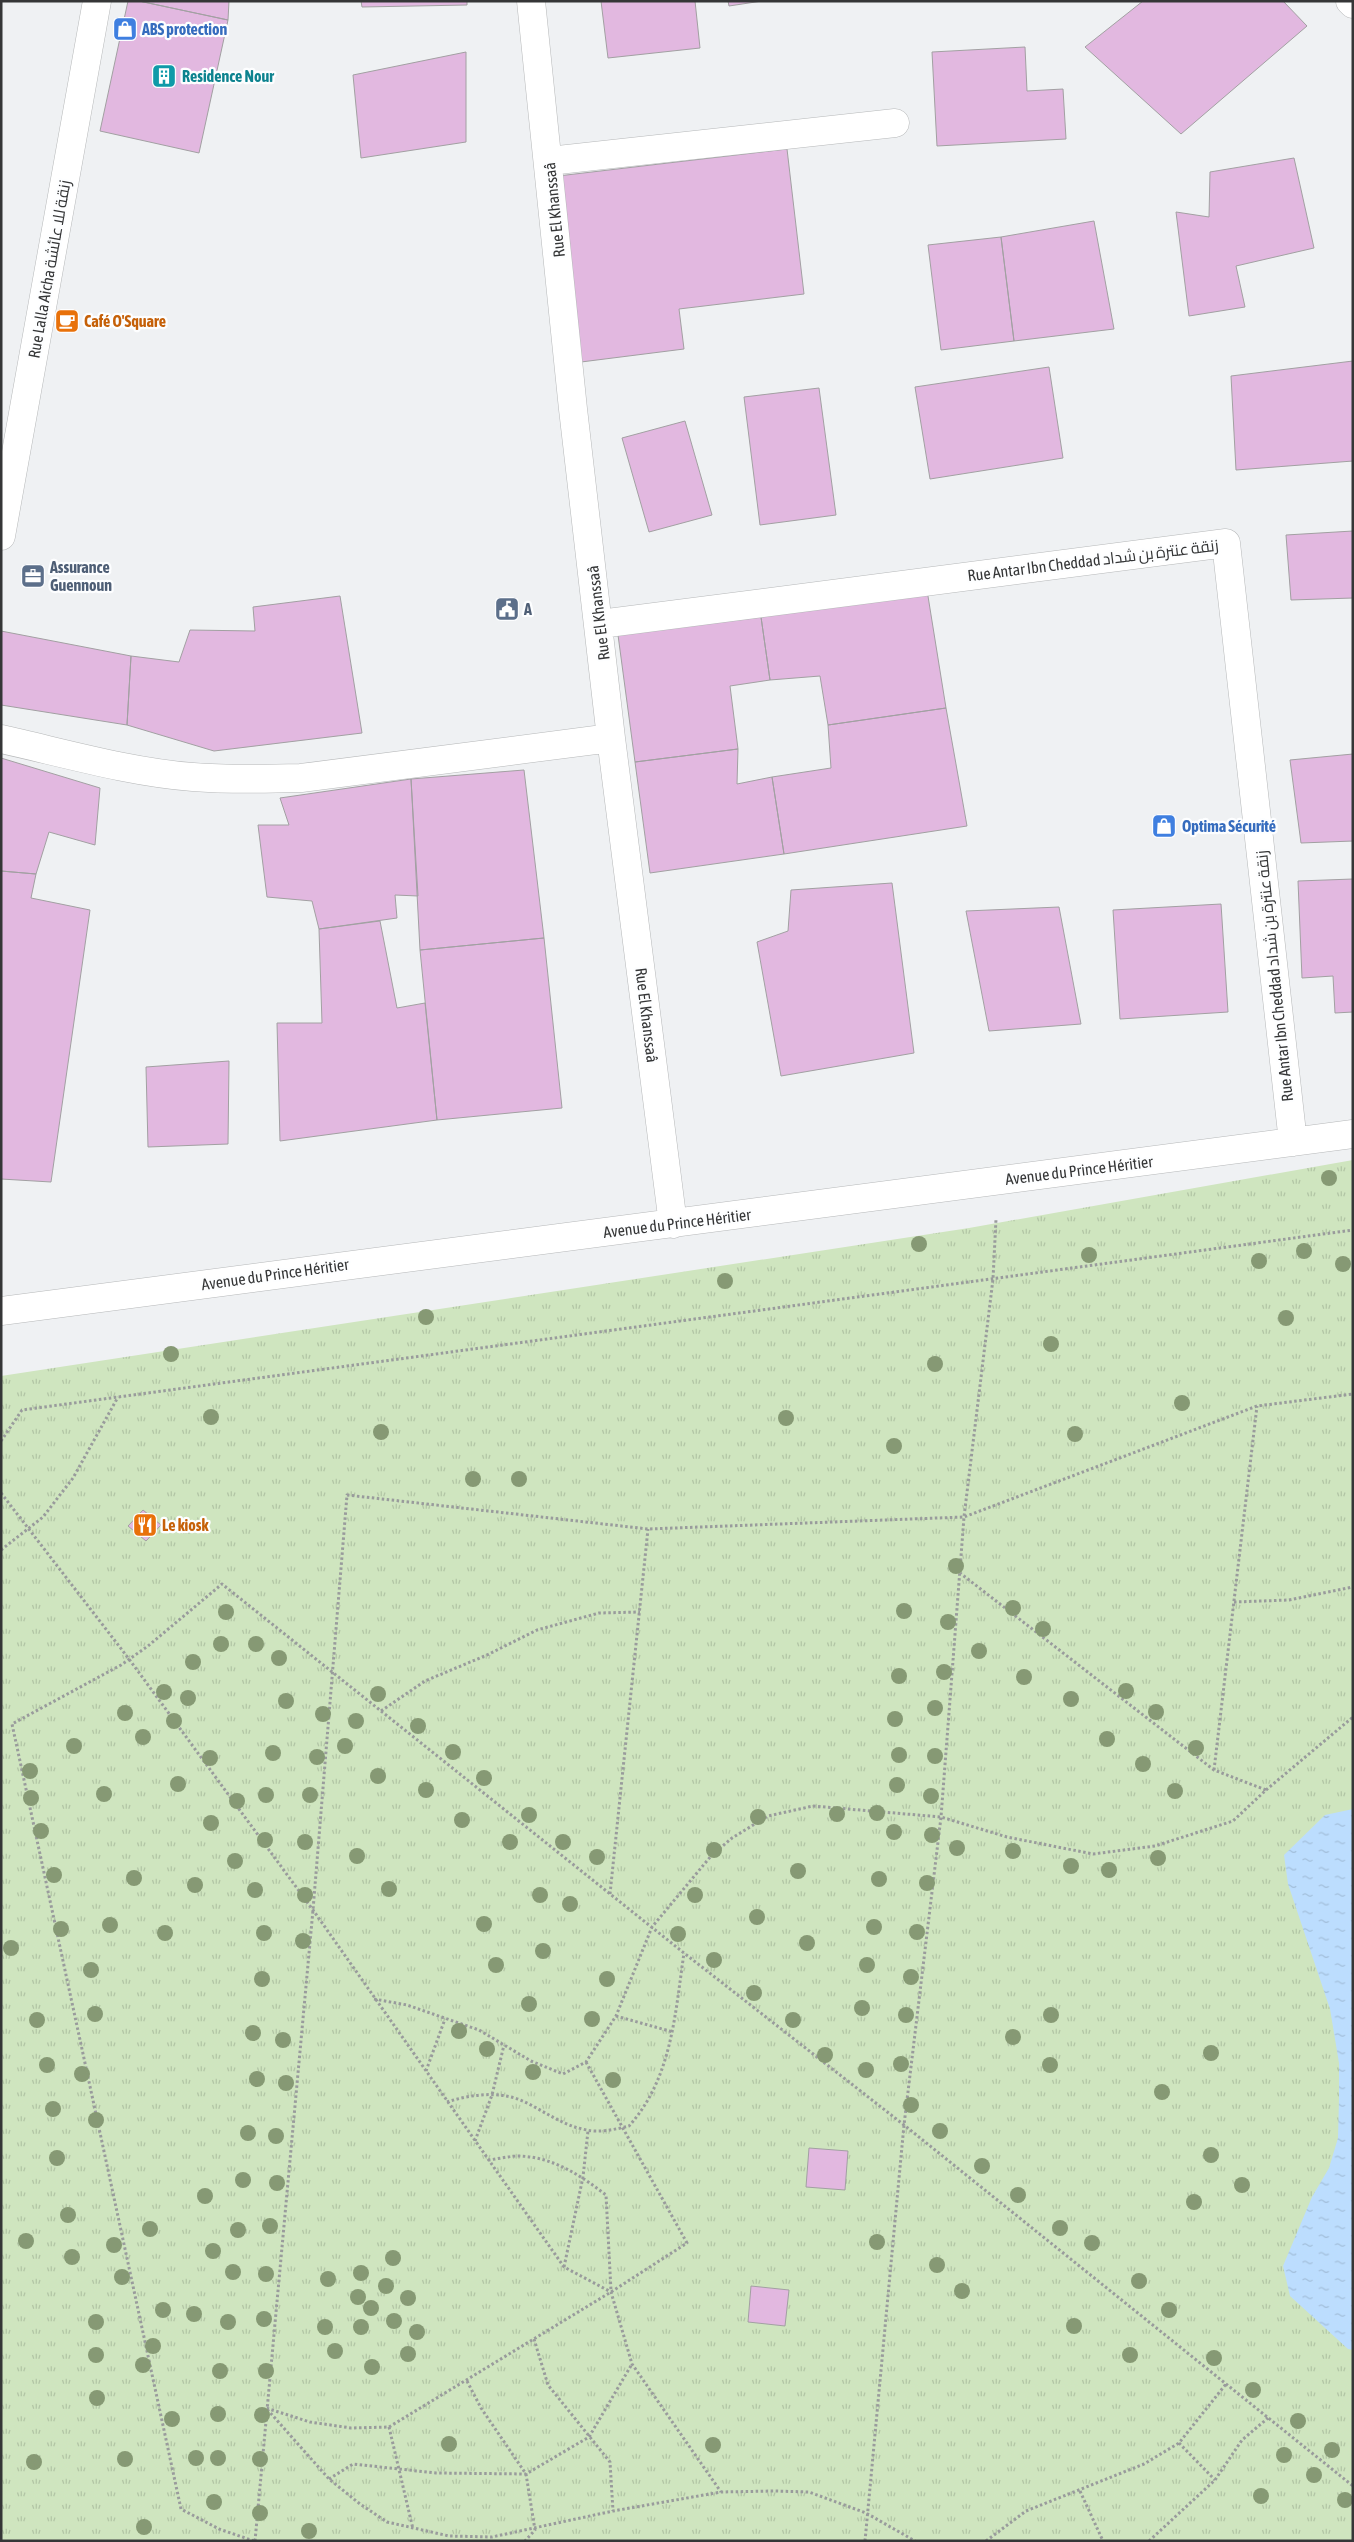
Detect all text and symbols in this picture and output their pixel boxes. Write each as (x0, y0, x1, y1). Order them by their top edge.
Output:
shop icon: ABS protection (112, 16, 138, 42)
place label: ABS protection (141, 20, 228, 38)
building icon: Residence Nour (151, 63, 177, 89)
place label: Residence Nour (182, 67, 274, 85)
street label: Rue El Khanssaâ (540, 162, 568, 258)
street label: Rue Lalla Aicha زنقة للا عائشة (24, 178, 75, 360)
cafe icon: Café O'Square (54, 308, 80, 334)
place label: Café O'Square (84, 312, 166, 330)
street label: Rue Antar Ibn Cheddad زنقة عنترة بن شداد (966, 536, 1220, 586)
place label: Assurance Guennoun (49, 558, 112, 594)
office icon: Assurance Guennoun (20, 563, 46, 589)
street label: Rue El Khanssaâ (583, 565, 613, 661)
public building icon: A (494, 596, 520, 622)
place label: A (523, 600, 532, 618)
shop icon: Optima Sécurité (1151, 813, 1177, 839)
place label: Optima Sécurité (1182, 817, 1276, 835)
street label: Rue Antar Ibn Cheddad زنقة عنترة بن شداد (1252, 849, 1298, 1103)
street label: Rue El Khanssaâ (632, 967, 662, 1063)
street label: Avenue du Prince Héritier (1004, 1152, 1154, 1188)
street label: Avenue du Prince Héritier (602, 1205, 752, 1241)
street label: Avenue du Prince Héritier (200, 1255, 350, 1293)
restaurant icon: Le kiosk (132, 1512, 158, 1538)
place label: Le kiosk (162, 1516, 209, 1534)

